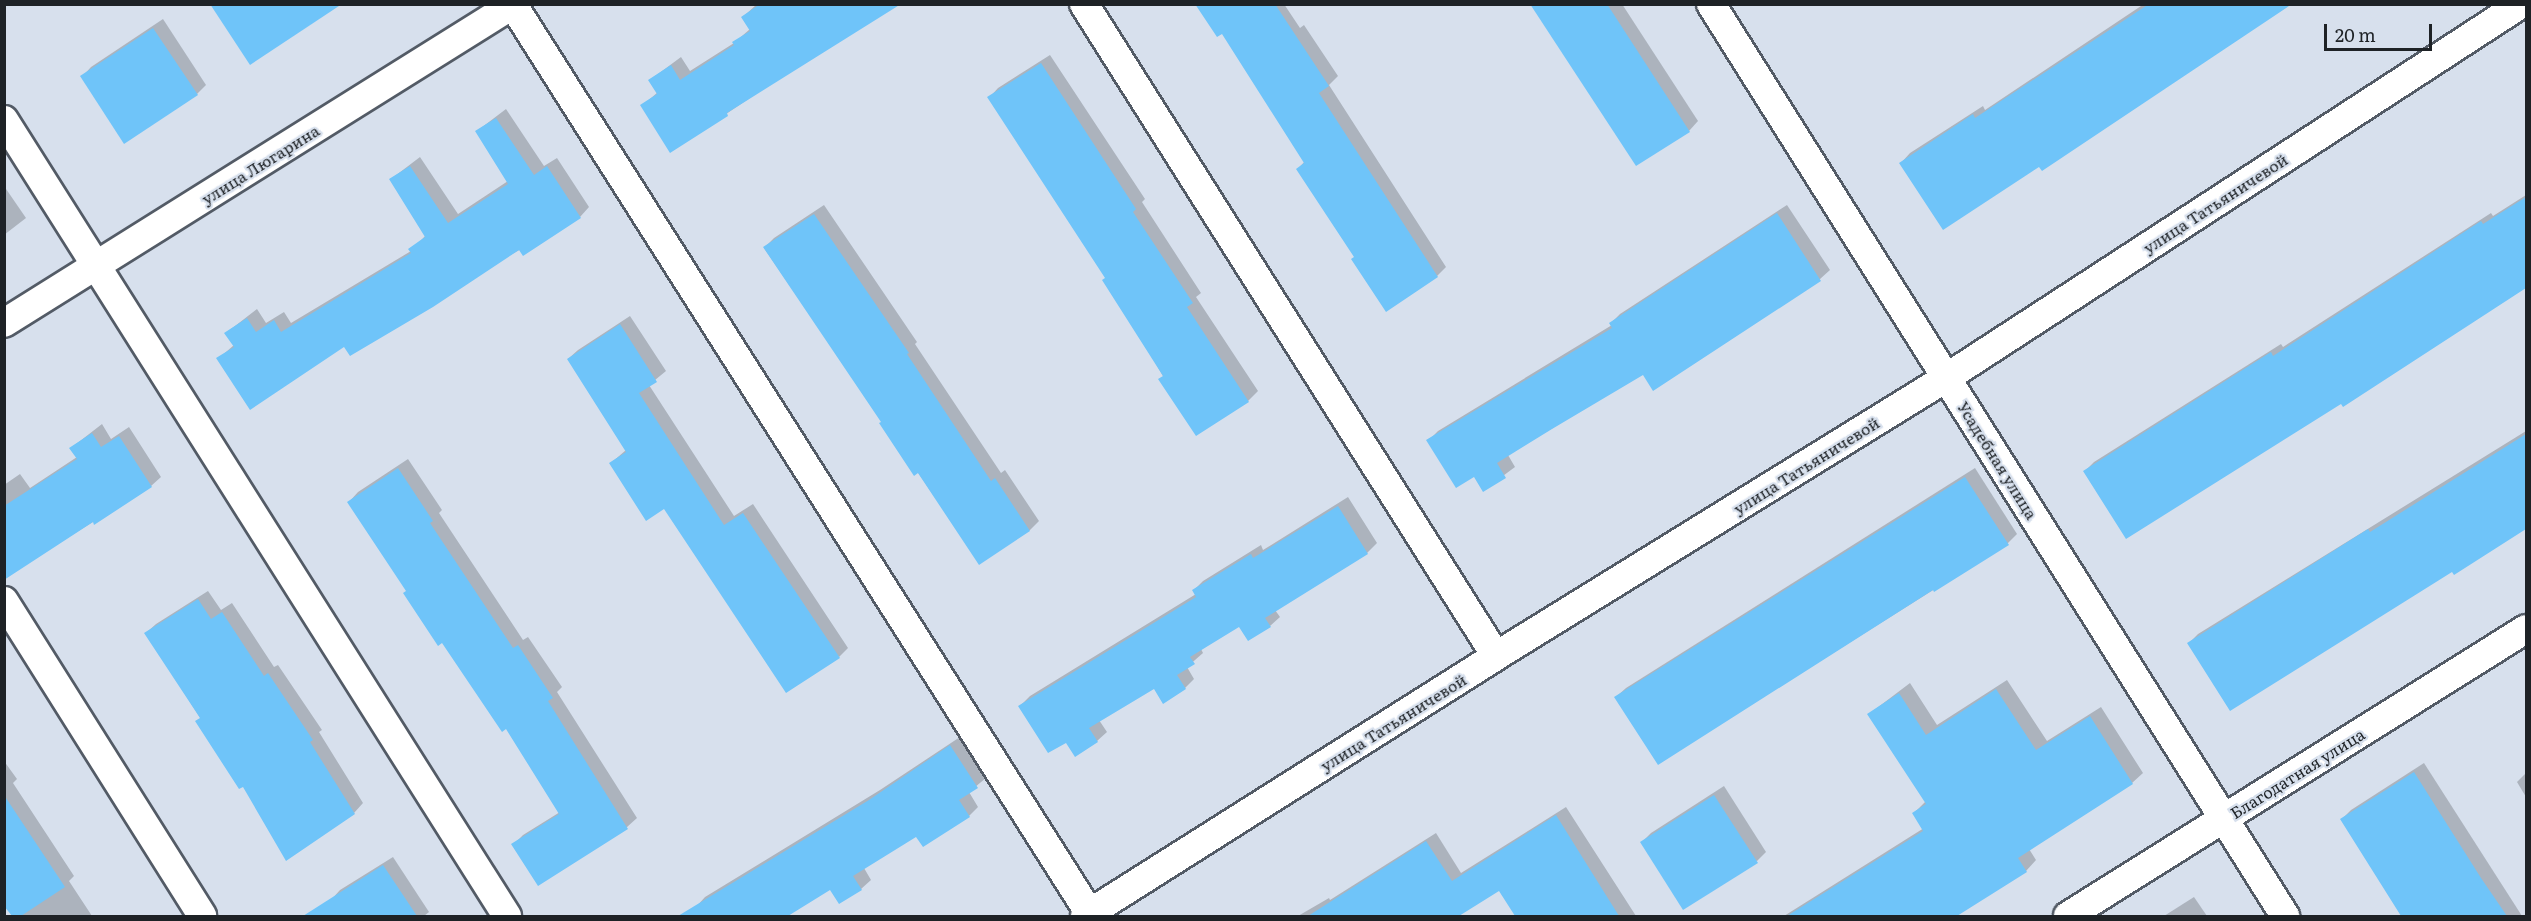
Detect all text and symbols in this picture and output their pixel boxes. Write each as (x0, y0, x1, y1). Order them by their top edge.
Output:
scale bar (2327, 12, 2435, 50)
text: 20 m (2335, 21, 2376, 48)
street label: улица Люгарина (198, 120, 322, 208)
street label: улица Татьяничевой (2139, 149, 2291, 257)
street label: Усадебная улица (1954, 398, 2042, 522)
street label: улица Татьяничевой (1729, 412, 1883, 518)
street label: улица Татьяничевой (1316, 669, 1470, 775)
street label: Благодатная улица (2226, 724, 2368, 822)

